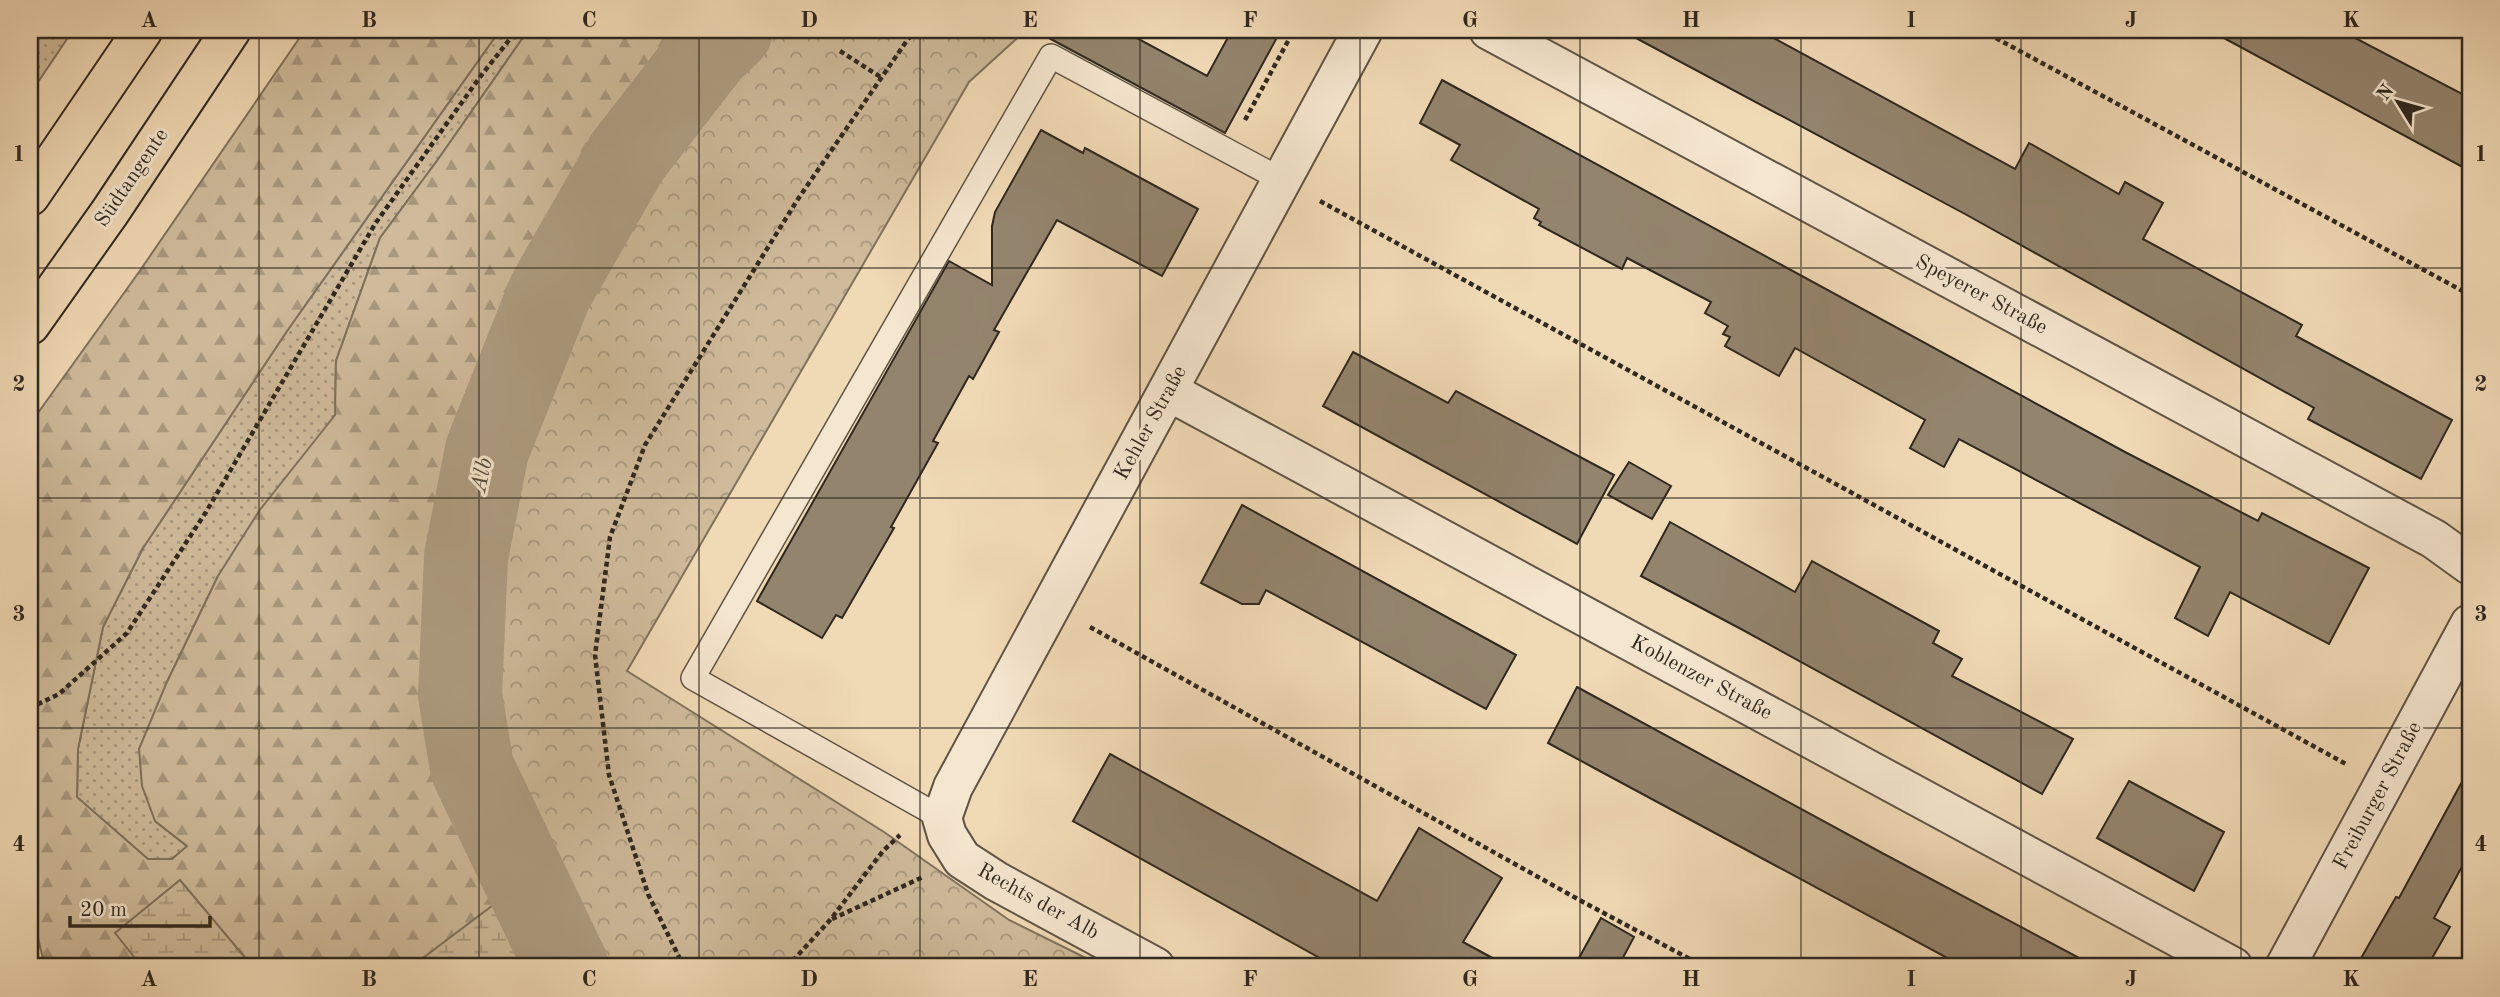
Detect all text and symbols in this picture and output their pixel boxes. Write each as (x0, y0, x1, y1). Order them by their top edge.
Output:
text: A (140, 9, 158, 32)
text: B (361, 9, 377, 32)
text: C (581, 9, 597, 32)
text: D (800, 9, 818, 32)
text: E (1022, 9, 1038, 32)
text: F (1242, 9, 1258, 32)
text: G (1462, 9, 1478, 32)
text: H (1682, 9, 1700, 32)
text: I (1906, 9, 1916, 32)
text: J (2125, 9, 2137, 32)
text: K (2342, 9, 2360, 32)
north arrow (2364, 66, 2434, 136)
text: N (2374, 81, 2399, 105)
street label: Südtangente (92, 125, 172, 231)
text: 1 (12, 143, 26, 166)
text: 1 (2474, 143, 2488, 166)
street label: Speyerer Straße (1912, 251, 2050, 339)
street label: Kehler Straße (1111, 362, 1191, 484)
text: 2 (12, 373, 26, 396)
text: 2 (2474, 373, 2488, 396)
water label: Alb (467, 456, 497, 496)
text: 3 (12, 603, 26, 626)
text: 3 (2474, 603, 2488, 626)
street label: Koblenzer Straße (1627, 632, 1775, 724)
street label: Freiburger Straße (2330, 719, 2426, 873)
text: 4 (12, 833, 26, 856)
text: 4 (2474, 833, 2488, 856)
street label: Rechts der Alb (974, 860, 1102, 944)
scale bar (70, 885, 210, 929)
text: 20 m (80, 900, 127, 921)
text: A (140, 968, 158, 991)
text: B (361, 968, 377, 991)
text: C (581, 968, 597, 991)
text: D (800, 968, 818, 991)
text: E (1022, 968, 1038, 991)
text: F (1242, 968, 1258, 991)
text: G (1462, 968, 1478, 991)
text: H (1682, 968, 1700, 991)
text: I (1906, 968, 1916, 991)
text: J (2125, 968, 2137, 991)
text: K (2342, 968, 2360, 991)

